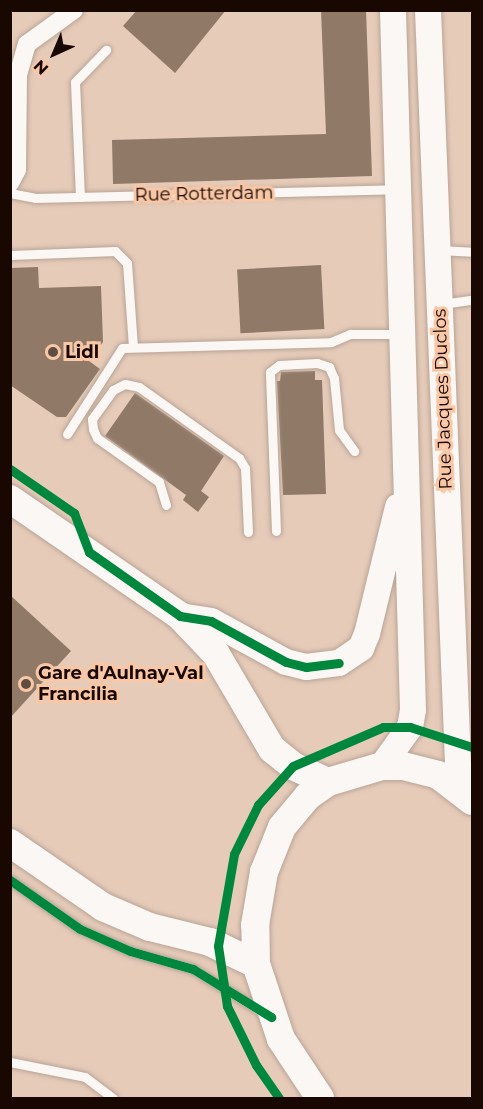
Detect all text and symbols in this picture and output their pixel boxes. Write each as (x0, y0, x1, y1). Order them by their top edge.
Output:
north arrow (24, 24, 84, 84)
text: N (30, 56, 52, 79)
street label: Rue Rotterdam (134, 182, 274, 206)
street label: Rue Jacques Duclos (429, 308, 457, 490)
place label: Lidl (65, 341, 99, 363)
marker: Lidl (46, 345, 60, 359)
place label: Gare d'Aulnay-Val Francilia (38, 663, 204, 706)
marker: Gare d'Aulnay-Val Francilia (19, 677, 33, 691)

